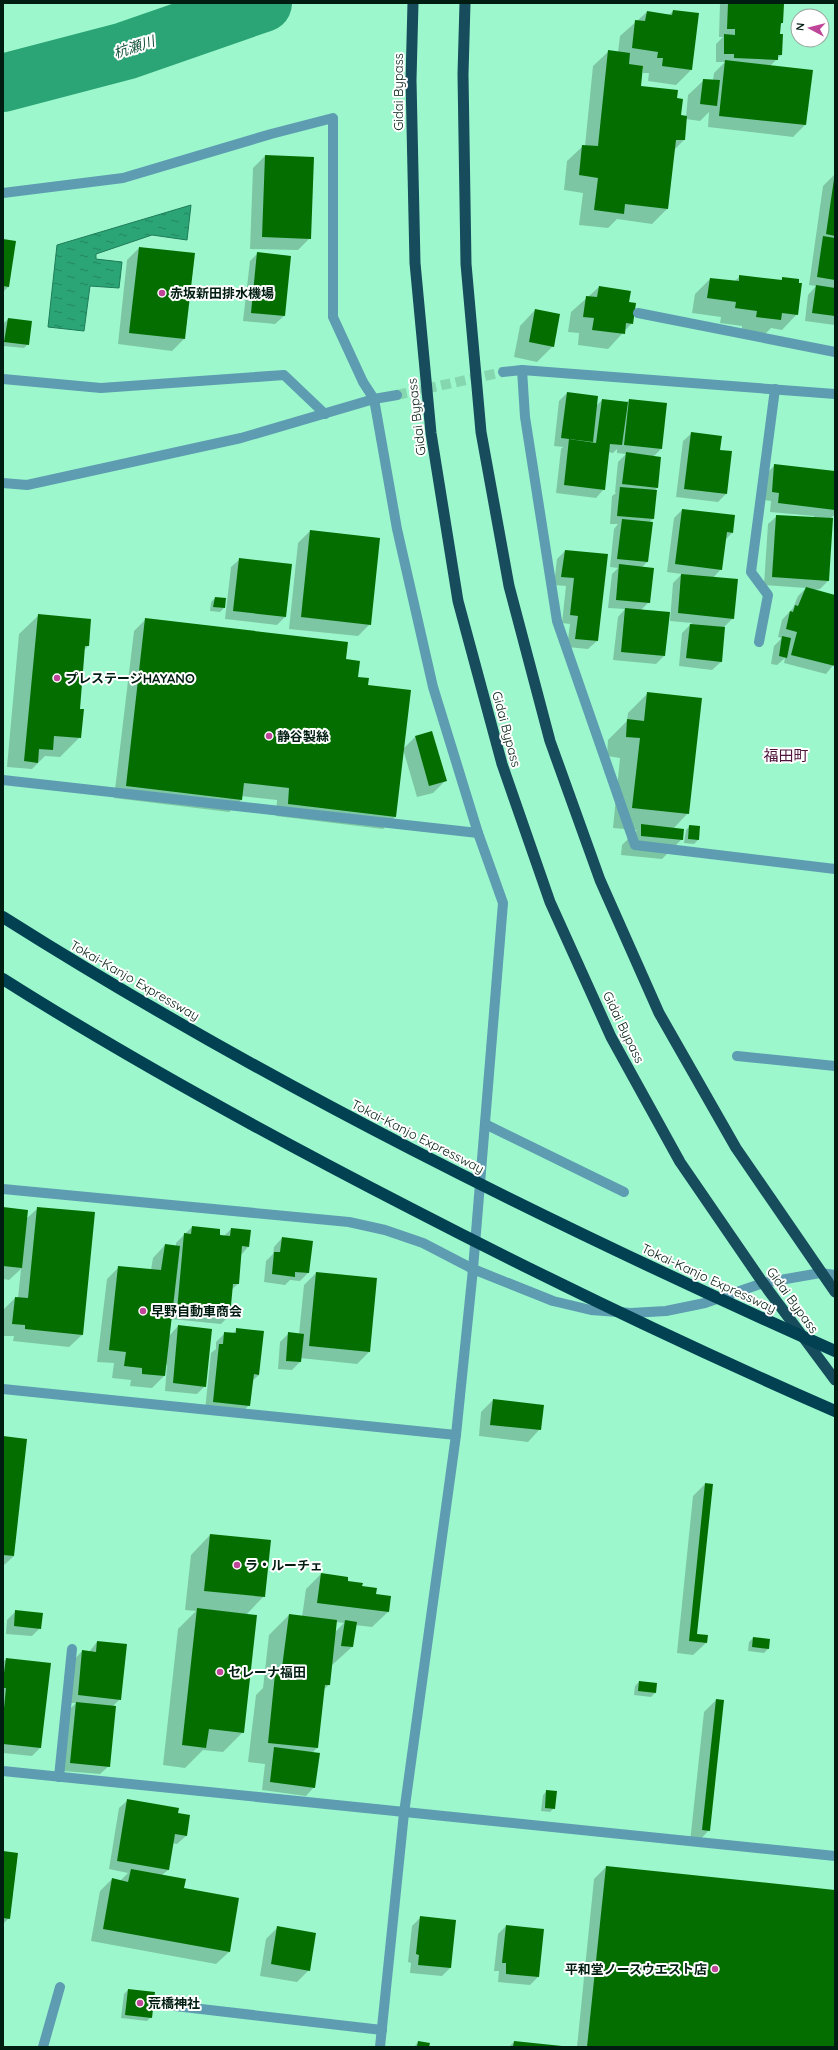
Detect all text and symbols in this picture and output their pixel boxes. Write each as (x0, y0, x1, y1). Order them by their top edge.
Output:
north arrow (790, 8, 830, 48)
text: N (793, 22, 808, 32)
water label: 杭瀬川 (111, 31, 159, 62)
street label: Gidai Bypass (390, 53, 406, 131)
place label: 赤坂新田排水機場 (170, 285, 274, 301)
marker: 赤坂新田排水機場 (157, 288, 167, 298)
street label: Gidai Bypass (403, 377, 429, 457)
place label: プレステージHAYANO (65, 670, 195, 686)
marker: プレステージHAYANO (52, 673, 62, 683)
street label: Gidai Bypass (489, 689, 525, 769)
place label: 静谷製絲 (277, 728, 329, 744)
marker: 静谷製絲 (264, 731, 274, 741)
district label: 福田町 (763, 746, 809, 765)
street label: Tokai-Kanjo Expressway (67, 936, 203, 1024)
street label: Gidai Bypass (600, 989, 648, 1065)
street label: Tokai-Kanjo Expressway (349, 1096, 487, 1176)
street label: Tokai-Kanjo Expressway (639, 1240, 779, 1316)
street label: Gidai Bypass (764, 1264, 822, 1336)
place label: 早野自動車商会 (151, 1303, 242, 1319)
marker: 早野自動車商会 (138, 1306, 148, 1316)
place label: ラ・ルーチェ (245, 1557, 323, 1573)
marker: ラ・ルーチェ (232, 1560, 242, 1570)
place label: セレーナ福田 (228, 1664, 306, 1680)
marker: セレーナ福田 (215, 1667, 225, 1677)
place label: 平和堂ノースウエスト店 (565, 1961, 707, 1977)
marker: 平和堂ノースウエスト店 (710, 1964, 720, 1974)
place label: 荒橋神社 (148, 1995, 200, 2011)
marker: 荒橋神社 (135, 1998, 145, 2008)

